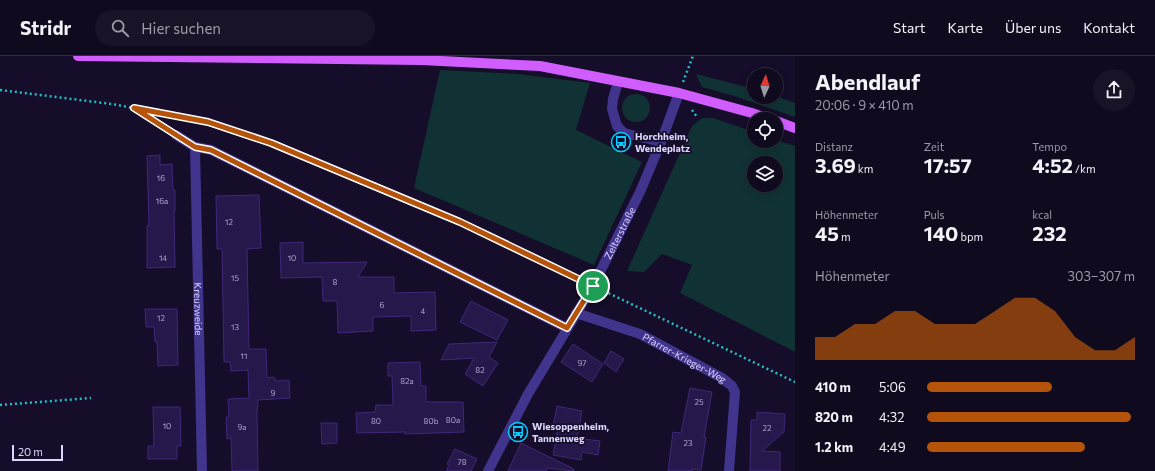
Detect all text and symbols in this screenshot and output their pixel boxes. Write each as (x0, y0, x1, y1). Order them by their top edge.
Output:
search box (95, 10, 375, 46)
text: Stridr (20, 16, 71, 39)
icon: search (109, 17, 131, 39)
text: Hier suchen (141, 19, 221, 37)
text: Start (893, 19, 926, 36)
text: Karte (948, 19, 983, 36)
text: Über uns (1005, 19, 1061, 36)
text: Kontakt (1083, 19, 1135, 36)
north arrow (747, 68, 783, 104)
map controls (747, 68, 783, 192)
text: Abendlauf (815, 68, 920, 95)
button: share (1093, 69, 1135, 111)
text: 20:06 · 9 × 410 m (815, 97, 914, 113)
button: locate (747, 112, 783, 148)
place label: Horchheim, Wendeplatz (635, 130, 690, 154)
bus stop icon: Horchheim, Wendeplatz (610, 131, 632, 153)
text: Distanz (815, 140, 853, 153)
text: Zeit (924, 140, 944, 153)
text: Tempo (1032, 140, 1067, 153)
text: 3.69 (815, 153, 856, 177)
text: 17:57 (924, 153, 972, 177)
text: 4:52 (1032, 153, 1073, 177)
button: layers (747, 156, 783, 192)
text: km (856, 162, 873, 175)
text: /km (1073, 162, 1096, 175)
house number: 16 (157, 173, 165, 183)
house number: 16a (156, 196, 168, 206)
street label: Zelterstraße (601, 205, 638, 261)
text: Höhenmeter (815, 208, 878, 221)
text: Puls (924, 208, 945, 221)
text: kcal (1032, 208, 1052, 221)
house number: 12 (225, 217, 233, 227)
text: 45 (815, 221, 839, 245)
text: 140 (924, 221, 958, 245)
text: 232 (1032, 221, 1067, 245)
text: m (839, 230, 851, 243)
text: bpm (958, 230, 983, 243)
house number: 14 (159, 253, 167, 263)
house number: 10 (288, 253, 296, 263)
text: Höhenmeter (815, 268, 890, 284)
text: 303–307 m (1068, 268, 1135, 284)
pin (576, 269, 610, 303)
house number: 15 (231, 273, 239, 283)
icon: arrive (582, 275, 604, 297)
house number: 8 (333, 277, 338, 287)
street label: Kreuzweide (192, 282, 205, 336)
house number: 6 (380, 300, 385, 310)
house number: 4 (421, 306, 426, 316)
house number: 12 (157, 313, 165, 323)
house number: 13 (231, 322, 239, 332)
street label: Pfarrer-Krieger-Weg (640, 330, 730, 386)
house number: 11 (241, 351, 247, 361)
house number: 97 (577, 358, 587, 368)
house number: 82 (475, 365, 485, 375)
house number: 82a (400, 376, 414, 386)
text: 410 m (815, 379, 851, 395)
text: 5:06 (879, 379, 906, 395)
house number: 9 (271, 388, 276, 398)
house number: 25 (694, 397, 704, 407)
text: 820 m (815, 409, 853, 425)
text: 4:32 (879, 409, 904, 425)
house number: 80a (446, 415, 460, 425)
house number: 80 (371, 416, 381, 426)
house number: 80b (424, 416, 439, 426)
place label: Wiesoppenheim, Tannenweg (532, 420, 610, 444)
house number: 10 (163, 421, 171, 431)
bus stop icon: Wiesoppenheim, Tannenweg (507, 421, 529, 443)
house number: 9a (237, 422, 247, 432)
house number: 22 (763, 423, 772, 433)
house number: 23 (684, 438, 693, 448)
text: 1.2 km (815, 439, 853, 455)
text: 4:49 (879, 439, 906, 455)
scale bar (12, 443, 63, 462)
text: 20 m (18, 445, 43, 458)
house number: 78 (457, 457, 467, 467)

